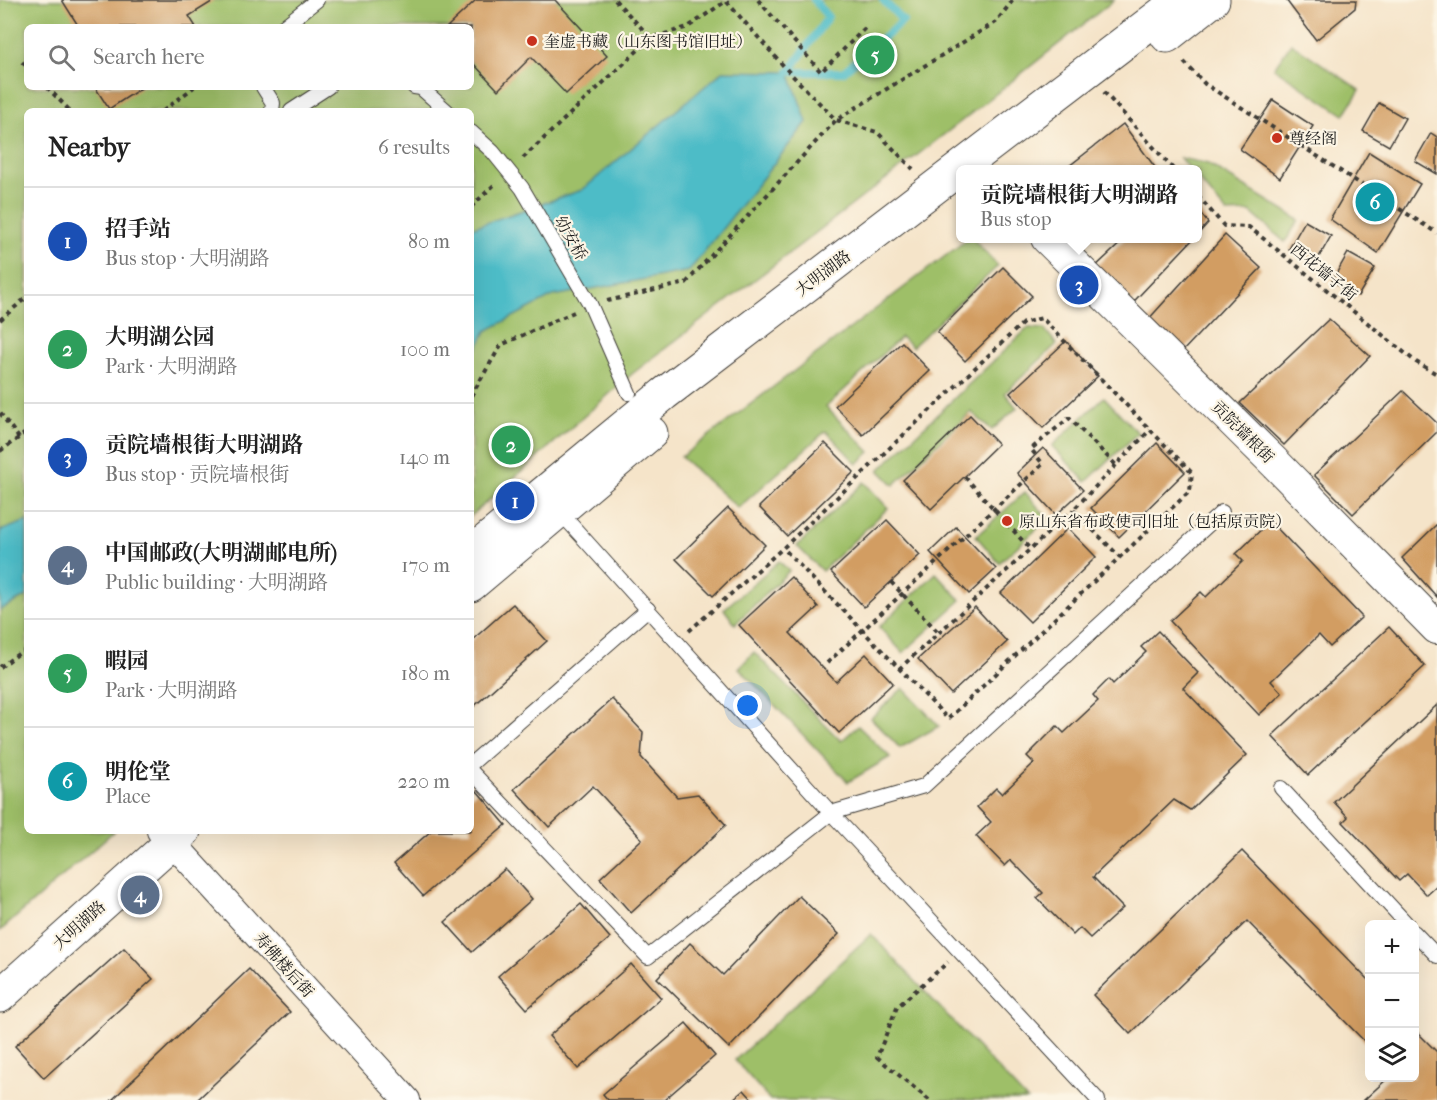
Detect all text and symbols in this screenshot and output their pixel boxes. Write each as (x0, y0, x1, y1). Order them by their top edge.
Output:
search box (24, 24, 474, 90)
place label: 奎虚书藏（山东图书馆旧址） (544, 32, 752, 51)
pin: 5 (856, 32, 894, 78)
marker: 奎虚书藏（山东图书馆旧址） (525, 34, 539, 48)
icon: search (45, 41, 78, 74)
text: Search here (93, 44, 205, 70)
place label: 尊经阁 (1289, 129, 1337, 148)
marker: 尊经阁 (1270, 131, 1284, 145)
text: Nearby (48, 132, 130, 163)
text: 6 results (378, 136, 450, 159)
popup (956, 165, 1202, 243)
pin: 6 (1356, 180, 1394, 224)
text: 贡院墙根街大明湖路 (980, 182, 1178, 208)
text: Bus stop (980, 208, 1052, 231)
street label: 幼安桥 (551, 212, 591, 264)
text: 招手站 (105, 216, 171, 242)
text: 1 (64, 230, 71, 253)
text: 80 m (408, 230, 450, 253)
street label: 西花墙子街 (1287, 239, 1361, 305)
street label: 大明湖路 (792, 246, 854, 300)
text: Bus stop · 大明湖路 (105, 247, 269, 270)
pin: 3 (1060, 262, 1098, 308)
text: 大明湖公园 (105, 324, 215, 350)
text: 2 (62, 338, 73, 361)
text: 100 m (400, 338, 450, 361)
text: Park · 大明湖路 (105, 355, 237, 378)
street label: 贡院墙根街 (1208, 397, 1278, 467)
pin: 2 (492, 422, 530, 468)
text: 贡院墙根街大明湖路 (105, 432, 303, 458)
text: 3 (63, 446, 72, 469)
text: 140 m (399, 446, 450, 469)
text: Bus stop · 贡院墙根街 (105, 463, 289, 486)
pin: 1 (496, 478, 534, 524)
place label: 原山东省布政使司旧址（包括原贡院） (1019, 512, 1291, 531)
marker: 原山东省布政使司旧址（包括原贡院） (1000, 514, 1014, 528)
text: 中国邮政(大明湖邮电所) (105, 540, 337, 566)
text: 4 (62, 554, 73, 577)
text: 170 m (401, 554, 450, 577)
text: Public building · 大明湖路 (105, 571, 328, 594)
text: 暇园 (105, 648, 149, 674)
text: 5 (63, 662, 72, 685)
text: 180 m (401, 662, 450, 685)
text: Park · 大明湖路 (105, 679, 237, 702)
your location (733, 691, 762, 720)
text: 明伦堂 (105, 759, 171, 785)
text: 6 (62, 770, 73, 793)
text: 220 m (397, 770, 450, 793)
text: Place (105, 785, 151, 808)
pin: 4 (120, 872, 160, 918)
street label: 大明湖路 (49, 897, 109, 953)
map controls (1365, 920, 1419, 1082)
button: + (1365, 920, 1419, 974)
street label: 寿佛楼后街 (250, 929, 318, 1001)
button: − (1365, 974, 1419, 1028)
button: layers (1365, 1028, 1419, 1082)

